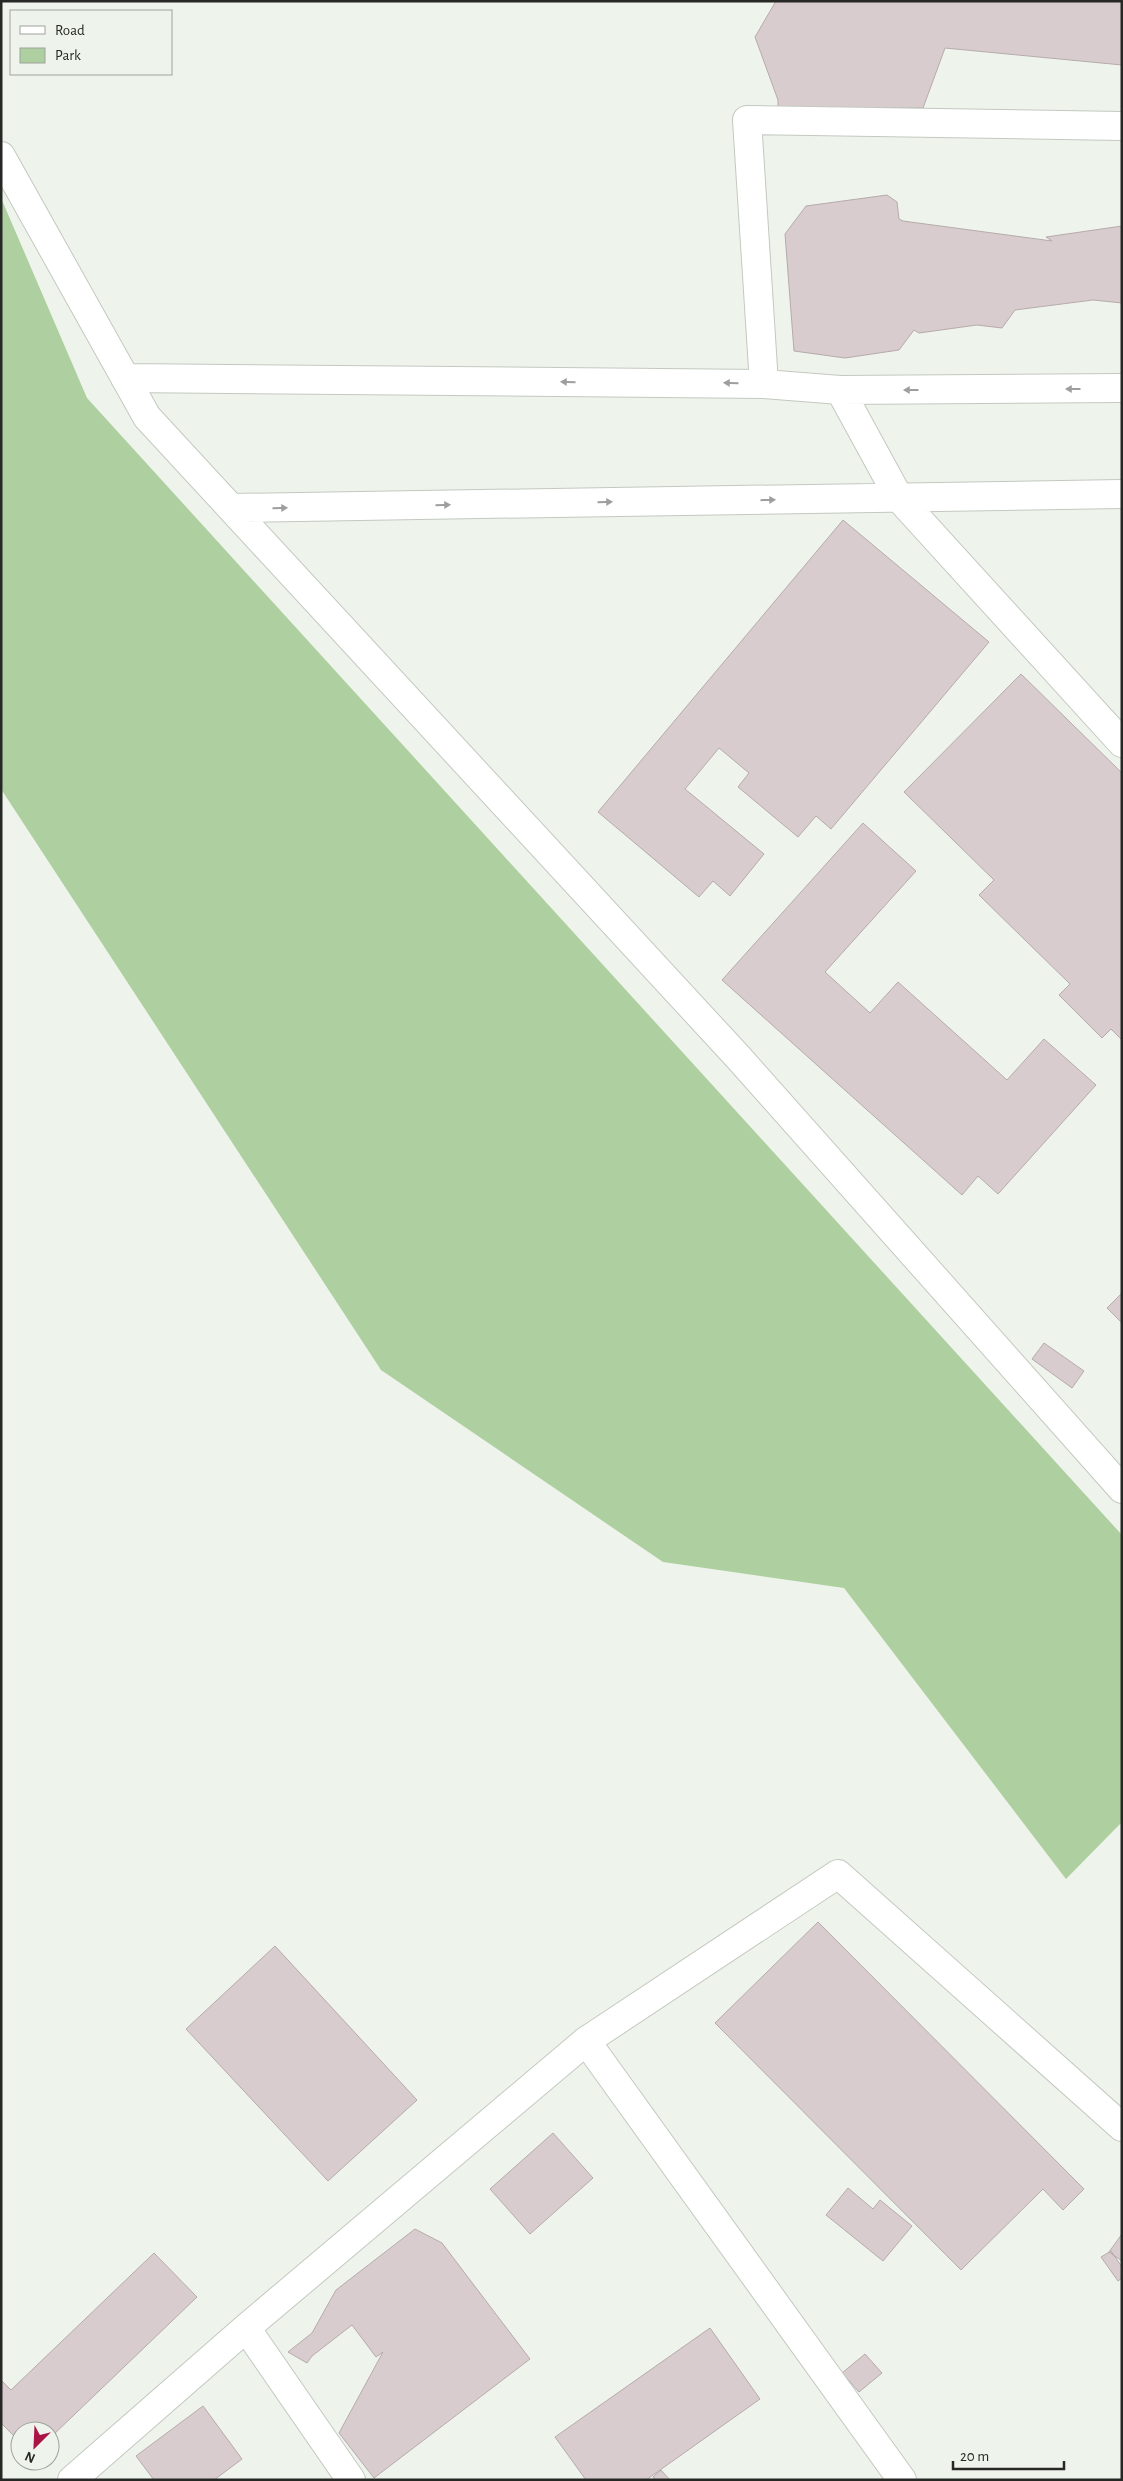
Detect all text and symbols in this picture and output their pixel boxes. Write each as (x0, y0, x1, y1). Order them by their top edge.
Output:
legend (10, 10, 172, 75)
text: Road (55, 23, 85, 38)
text: Park (55, 48, 81, 63)
one-way arrow (560, 378, 576, 386)
one-way arrow (723, 379, 739, 387)
one-way arrow (1065, 385, 1081, 393)
one-way arrow (902, 386, 918, 394)
one-way arrow (760, 496, 776, 504)
one-way arrow (597, 498, 613, 506)
one-way arrow (435, 501, 451, 509)
one-way arrow (272, 503, 288, 511)
north arrow (10, 2421, 60, 2471)
scale bar (953, 2438, 1064, 2470)
text: N (23, 2449, 37, 2465)
text: 20 m (960, 2449, 989, 2464)

